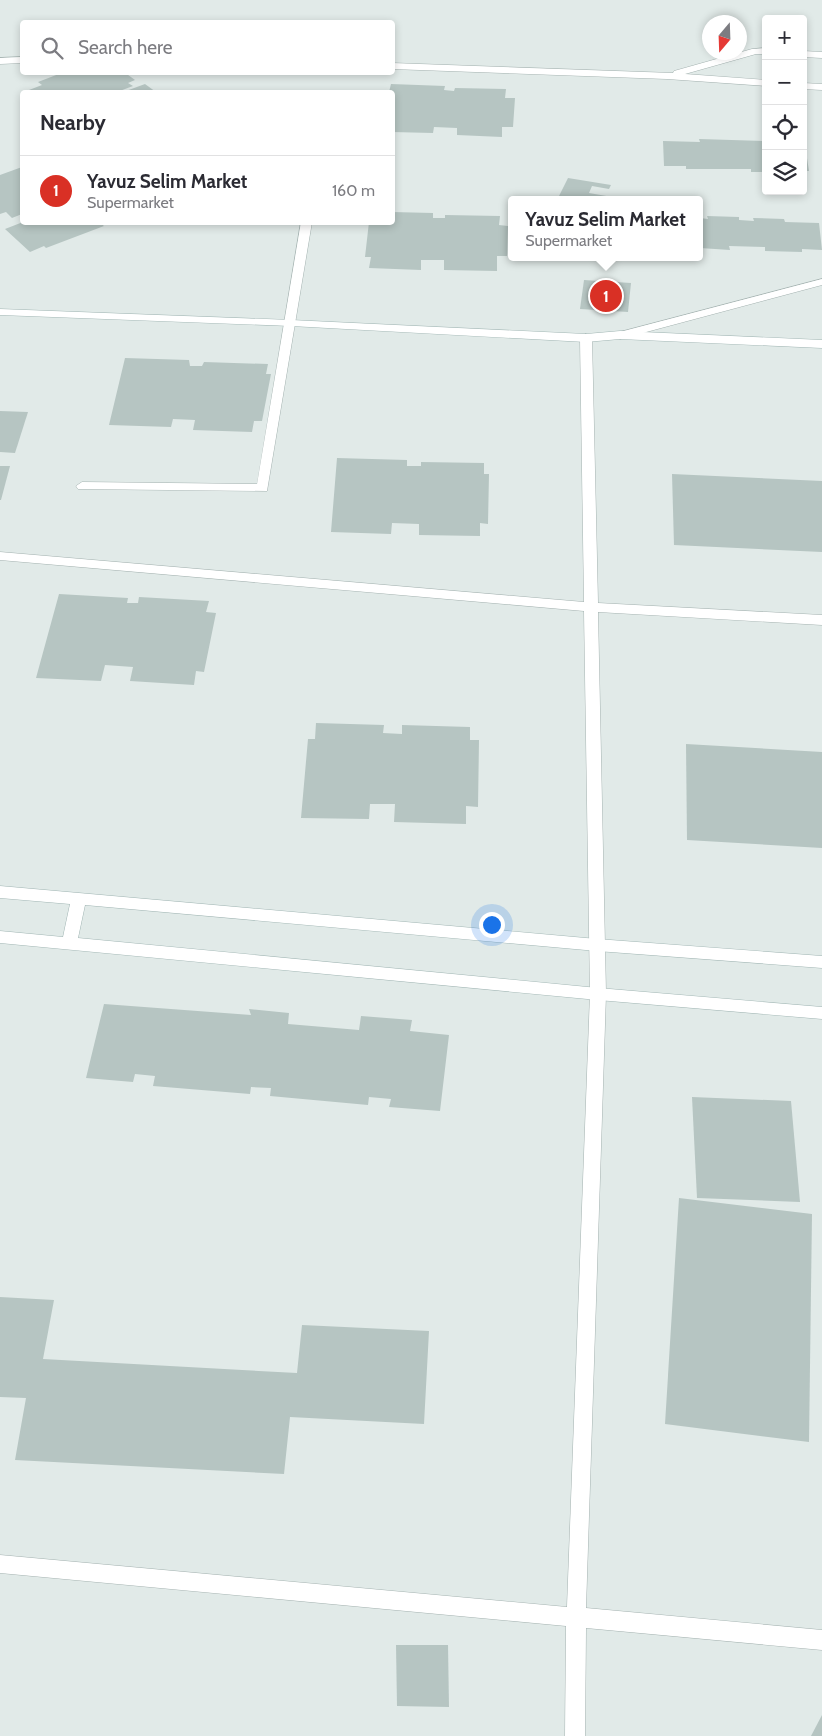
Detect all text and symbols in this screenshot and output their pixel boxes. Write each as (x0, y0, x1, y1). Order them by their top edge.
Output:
north arrow (702, 15, 747, 60)
map controls (762, 15, 807, 195)
button: + (762, 15, 807, 60)
search box (20, 20, 395, 75)
icon: search (38, 34, 66, 62)
text: Search here (78, 36, 172, 59)
button: − (762, 60, 807, 105)
button: locate (762, 105, 807, 150)
text: Nearby (40, 110, 106, 135)
button: layers (762, 150, 807, 195)
text: Yavuz Selim Market (87, 170, 247, 193)
text: 1 (53, 181, 59, 200)
text: 160 m (332, 181, 375, 200)
text: Supermarket (87, 193, 174, 212)
popup (508, 196, 703, 261)
text: Yavuz Selim Market (525, 208, 686, 231)
text: Supermarket (525, 231, 612, 250)
pin: 1 (590, 277, 622, 315)
your location (479, 912, 505, 938)

